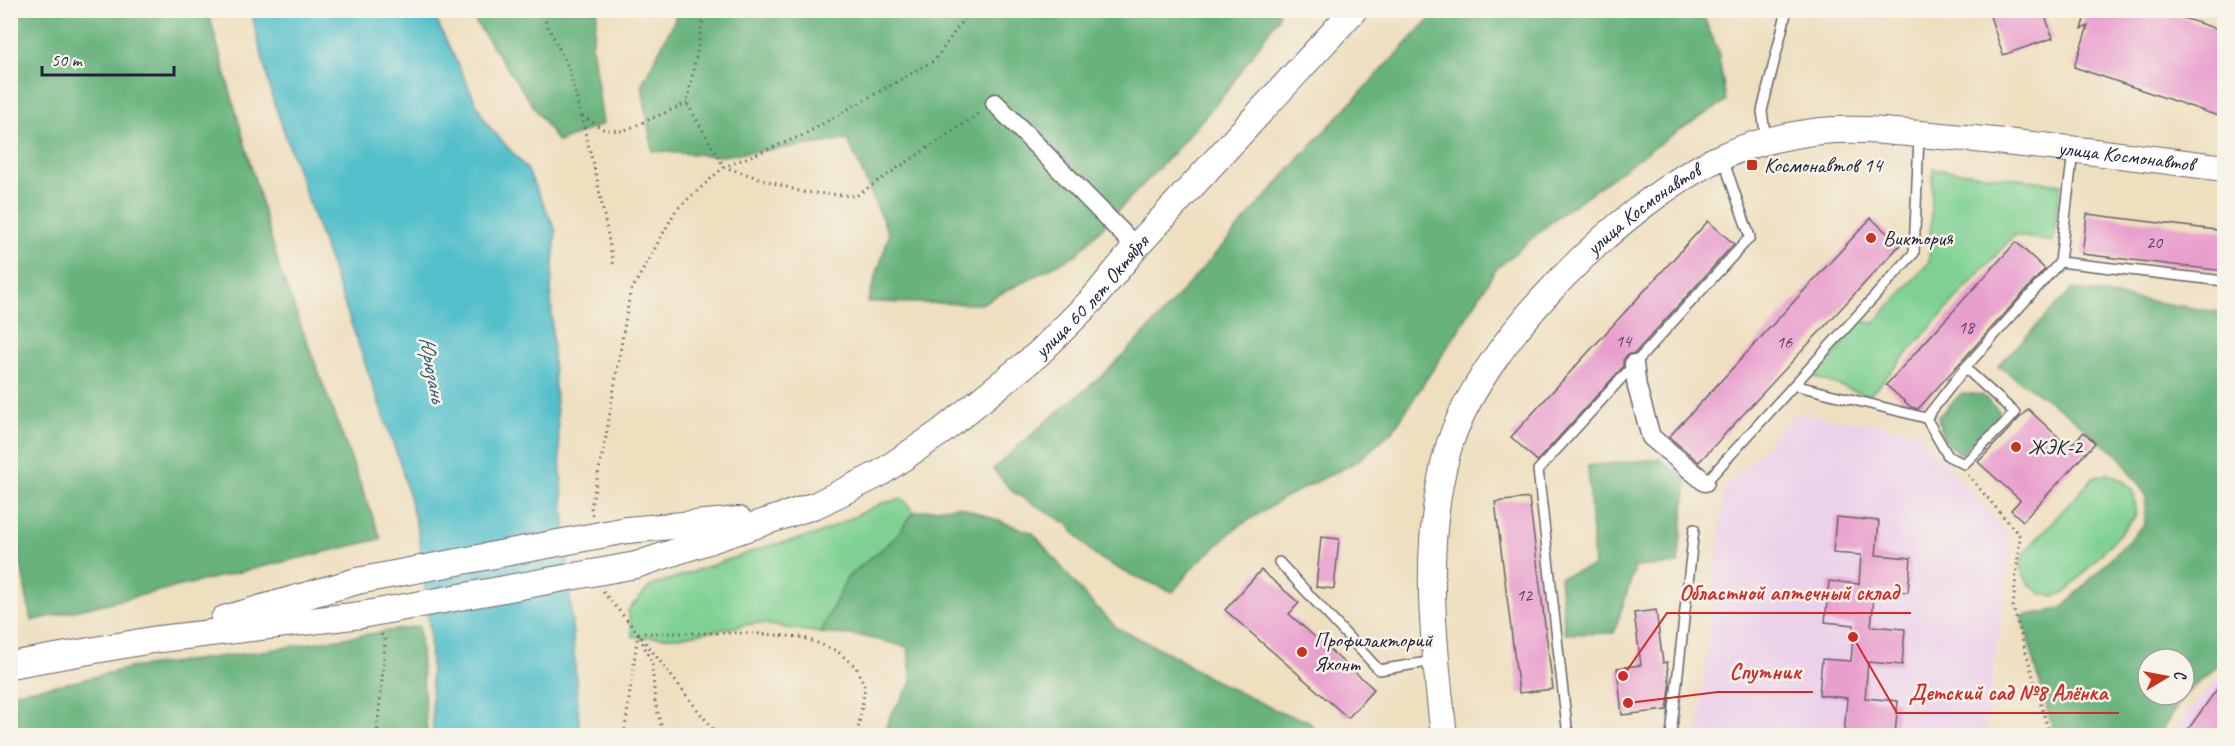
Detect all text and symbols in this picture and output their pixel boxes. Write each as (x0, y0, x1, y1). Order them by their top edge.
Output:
scale bar (42, 39, 174, 77)
text: 50 m (51, 49, 84, 71)
street label: улица Космонавтов (2055, 135, 2199, 178)
place label: Космонавтов 14 (1764, 152, 1885, 178)
street label: улица Космонавтов (1579, 155, 1708, 262)
marker: Космонавтов 14 (1745, 158, 1759, 172)
place label: Виктория (1883, 225, 1954, 251)
street label: улица 60 лет Октября (1027, 228, 1155, 365)
marker: Виктория (1864, 231, 1878, 245)
house number: 20 (2146, 231, 2164, 253)
house number: 18 (1958, 316, 1976, 338)
house number: 14 (1615, 330, 1633, 352)
house number: 16 (1776, 331, 1793, 353)
water label: Юрюзань (412, 334, 452, 406)
place label: ЖЭК-2 (2028, 434, 2084, 460)
marker: ЖЭК-2 (2009, 440, 2023, 454)
callout: Областной аптечный склад (1667, 573, 1911, 613)
text: Областной аптечный склад (1679, 579, 1901, 607)
house number: 12 (1516, 584, 1534, 606)
place label: Профилакторий Яхонт (1314, 627, 1433, 677)
marker: Профилакторий Яхонт (1295, 645, 1309, 659)
north arrow (2136, 647, 2196, 707)
callout: Спутник (1718, 652, 1813, 692)
text: Спутник (1730, 658, 1803, 686)
text: С (2169, 669, 2191, 682)
callout: Детский сад №8 Алёнка (1897, 673, 2119, 713)
text: Детский сад №8 Алёнка (1909, 679, 2109, 707)

